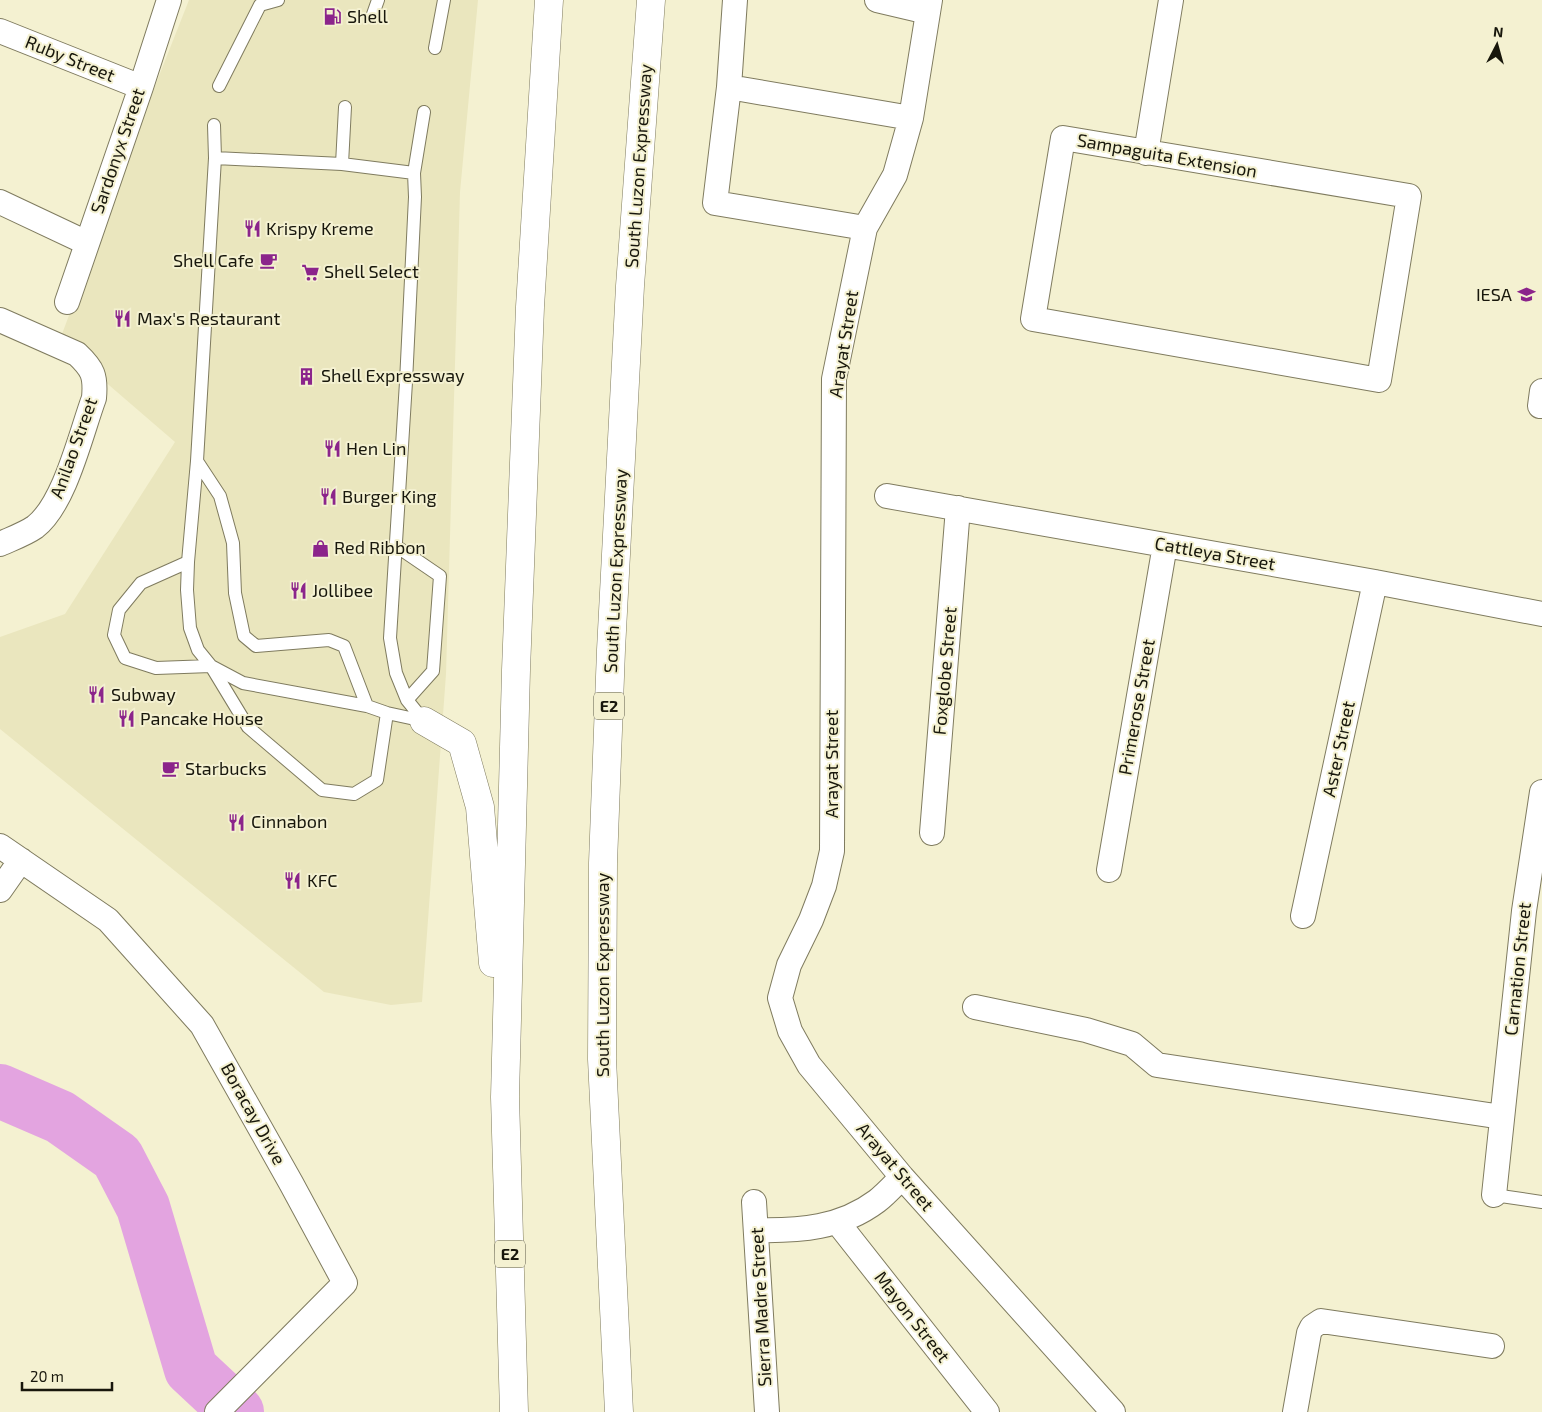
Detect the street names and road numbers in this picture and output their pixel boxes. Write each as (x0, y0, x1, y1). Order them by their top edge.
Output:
street label: Ruby Street (22, 30, 119, 86)
street label: South Luzon Expressway (620, 63, 656, 269)
street label: Sardonyx Street (85, 85, 149, 216)
street label: Sampaguita Extension (1075, 128, 1259, 182)
street label: Arayat Street (824, 288, 862, 399)
street label: Anilao Street (45, 394, 102, 501)
street label: South Luzon Expressway (599, 468, 631, 674)
street label: Cattleya Street (1153, 532, 1277, 574)
street label: Foxglobe Street (927, 606, 961, 736)
street label: Primerose Street (1113, 637, 1159, 777)
road number: E2 (594, 692, 624, 719)
street label: Aster Street (1317, 699, 1359, 799)
street label: Arayat Street (820, 710, 842, 818)
street label: South Luzon Expressway (591, 872, 613, 1077)
street label: Carnation Street (1499, 901, 1535, 1037)
street label: Boracay Drive (217, 1059, 291, 1168)
street label: Arayat Street (852, 1118, 939, 1215)
street label: Sierra Madre Street (745, 1227, 775, 1387)
road number: E2 (495, 1240, 525, 1268)
street label: Mayon Street (870, 1266, 955, 1367)

